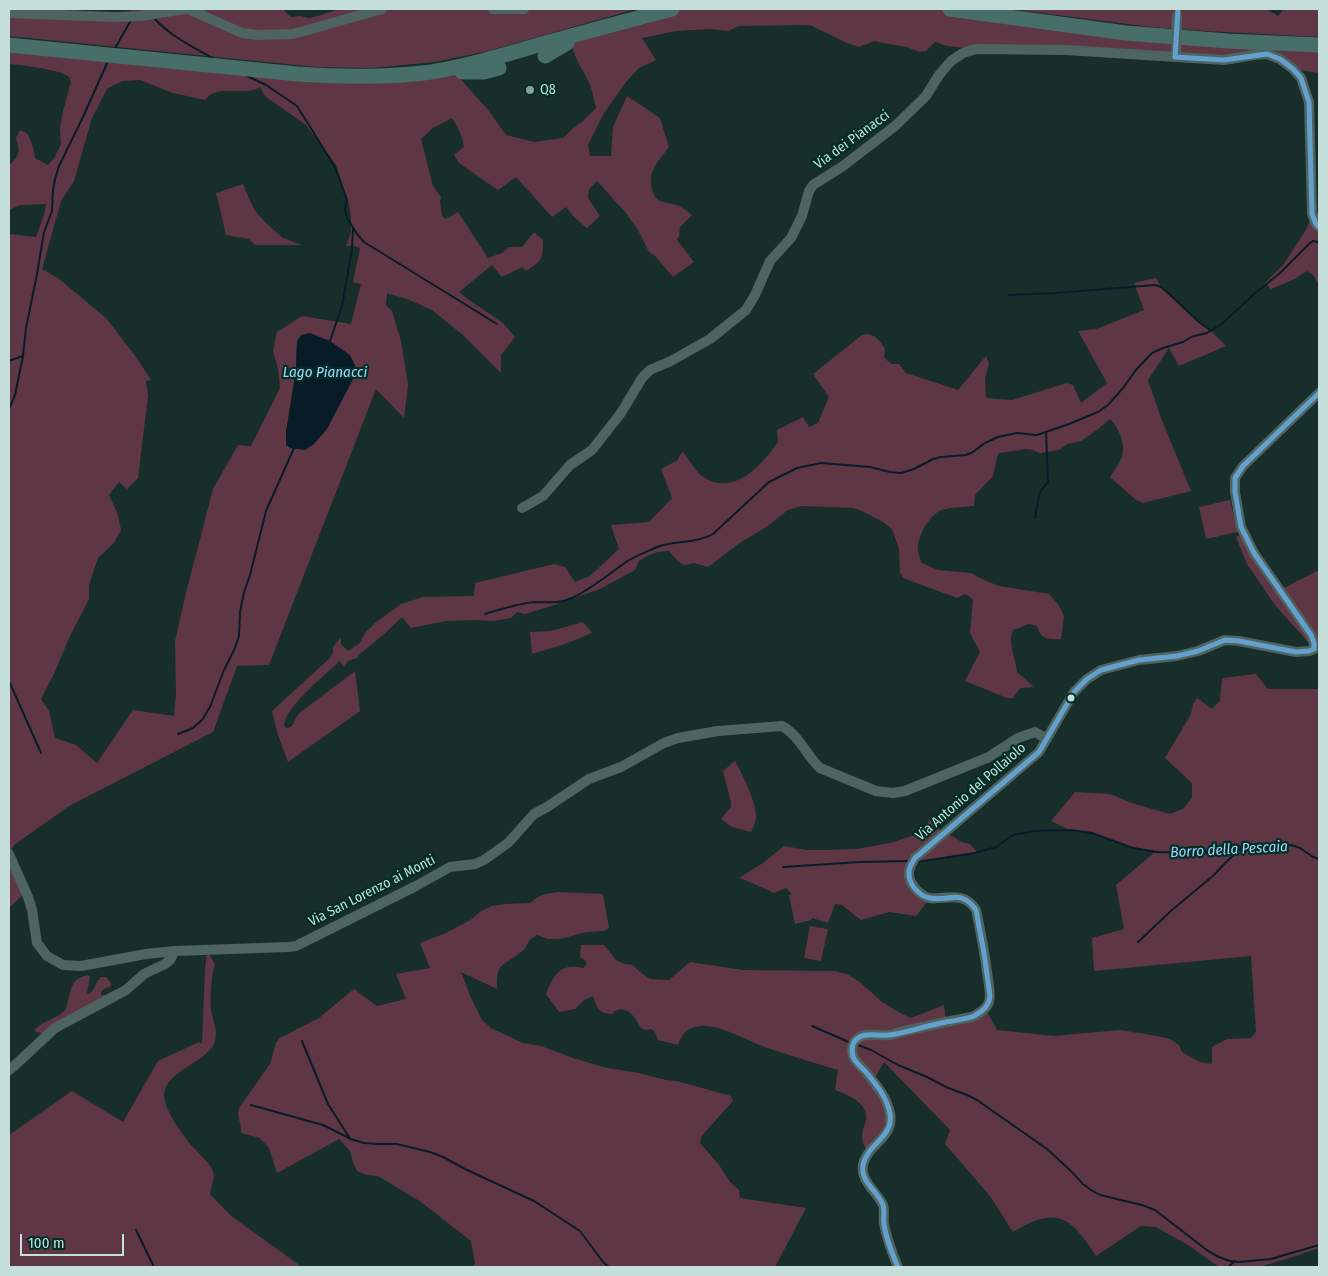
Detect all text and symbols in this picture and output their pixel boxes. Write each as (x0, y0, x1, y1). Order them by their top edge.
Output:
place label: Q8 (540, 82, 556, 98)
marker: Q8 (524, 84, 536, 96)
street label: Via dei Pianacci (811, 107, 893, 173)
water label: Lago Pianacci (283, 364, 367, 382)
unlabelled marker (1066, 693, 1076, 703)
street label: Via Antonio del Pollaiolo (912, 740, 1030, 844)
water label: Borro della Pescaia (1170, 838, 1288, 862)
street label: Via San Lorenzo ai Monti (306, 852, 438, 930)
scale bar (22, 1224, 126, 1256)
text: 100 m (28, 1234, 65, 1252)

